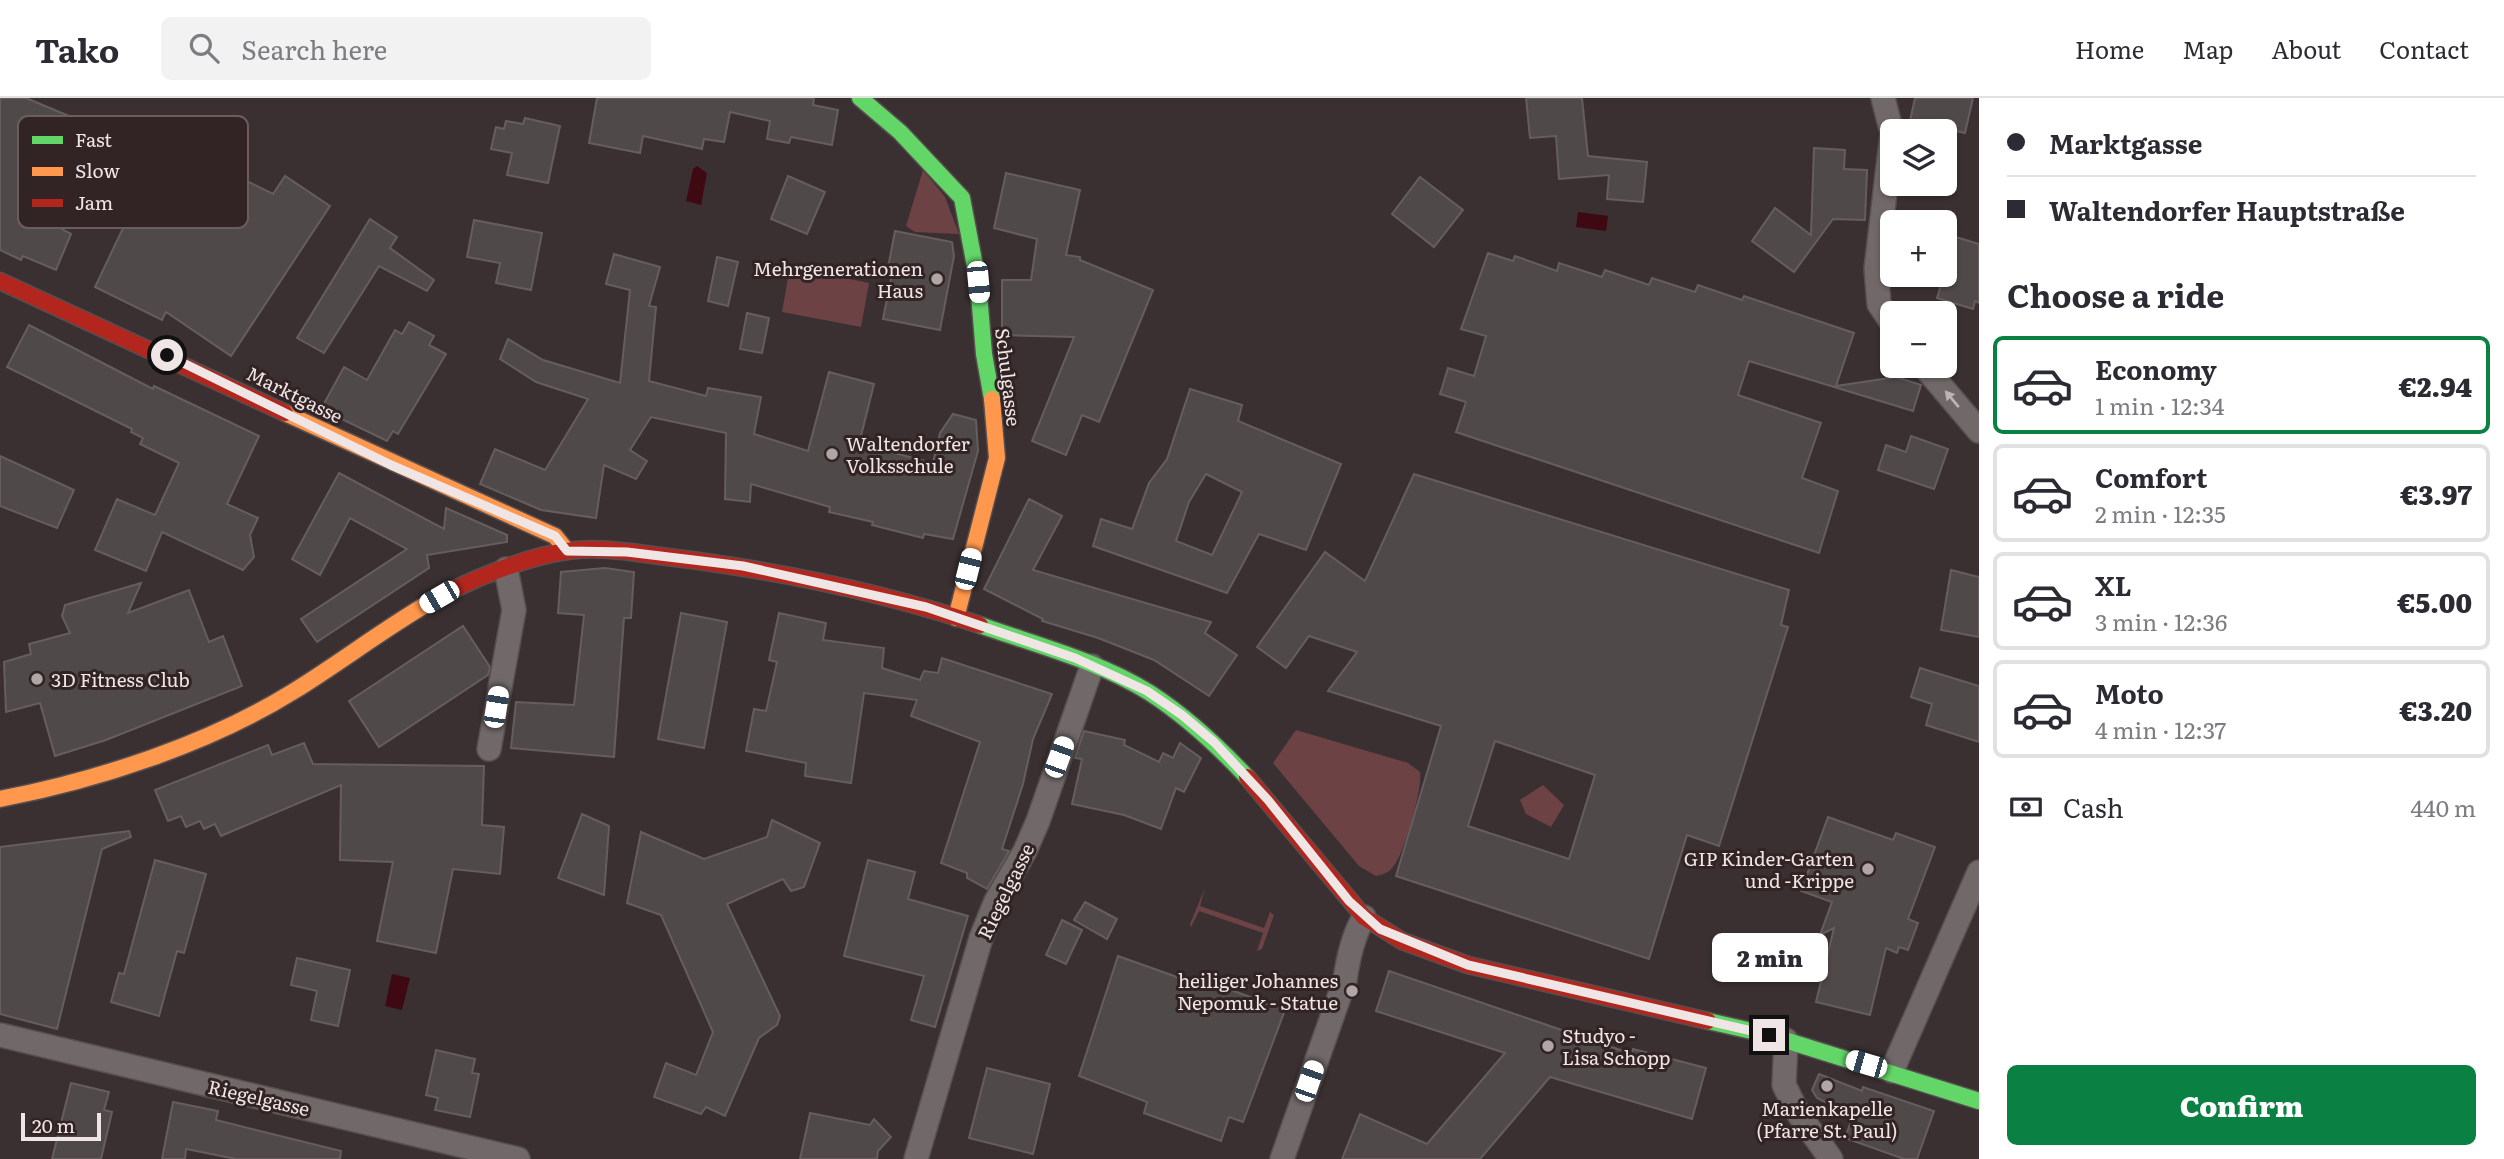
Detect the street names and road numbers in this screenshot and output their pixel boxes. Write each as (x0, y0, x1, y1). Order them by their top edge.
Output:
street label: Schulgasse (989, 326, 1029, 428)
street label: Marktgasse (242, 359, 348, 429)
street label: Riegelgasse (970, 838, 1040, 944)
street label: Riegelgasse (205, 1072, 313, 1122)

